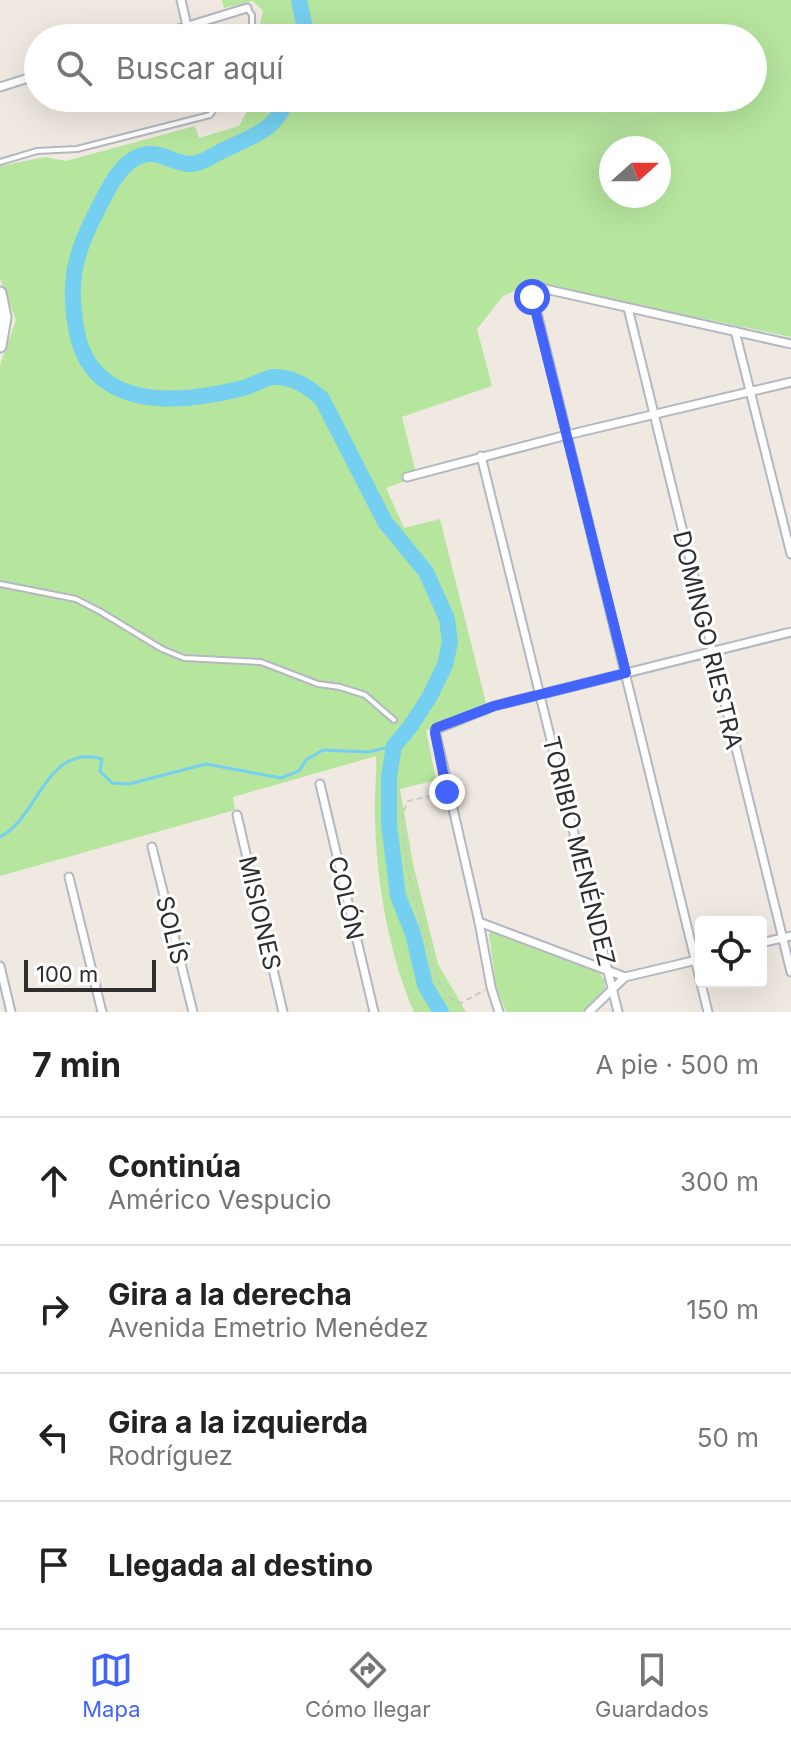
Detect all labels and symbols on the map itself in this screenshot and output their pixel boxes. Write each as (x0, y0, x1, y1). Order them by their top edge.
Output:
north arrow (599, 136, 671, 208)
route start (514, 279, 550, 315)
street label: DOMINGO RIESTRA (667, 528, 749, 752)
street label: TORIBIO MENÉNDEZ (536, 733, 623, 969)
route end (429, 774, 465, 810)
street label: MISIONES (233, 853, 287, 973)
street label: COLÓN (322, 853, 370, 943)
street label: SOLÍS (150, 893, 195, 967)
scale bar (24, 956, 156, 992)

